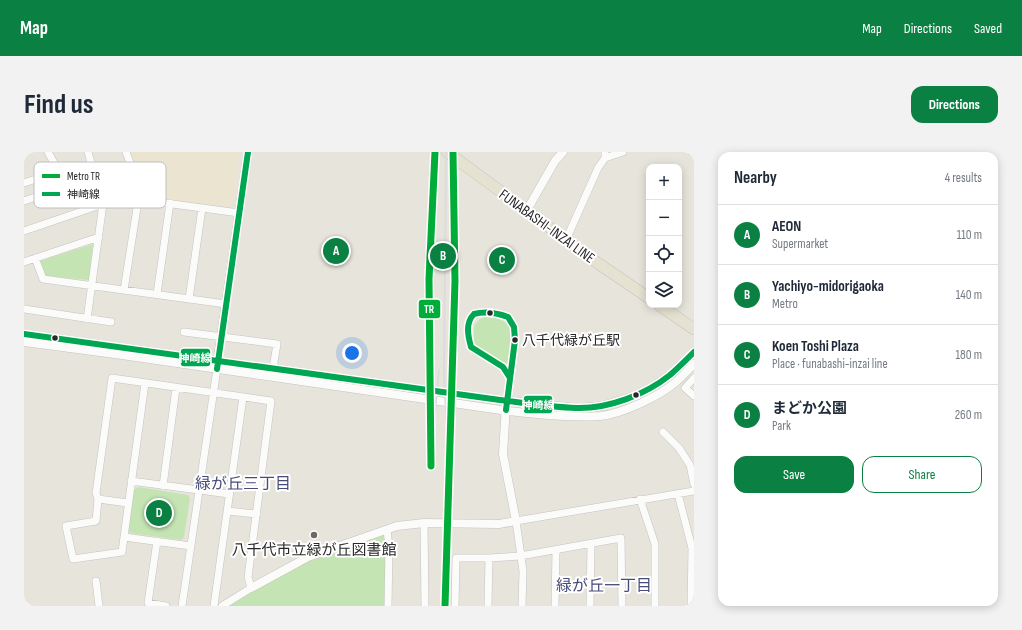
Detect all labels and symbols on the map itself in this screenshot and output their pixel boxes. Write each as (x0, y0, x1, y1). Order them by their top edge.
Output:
legend (34, 162, 166, 208)
text: Metro TR (67, 170, 100, 183)
street label: FUNABASHI-INZAI LINE (495, 185, 598, 268)
text: 神崎線 (67, 188, 100, 201)
pin: A (323, 236, 349, 266)
pin: B (430, 241, 456, 271)
pin: C (489, 245, 515, 275)
line badge: TR (418, 299, 441, 319)
text: TR (424, 303, 435, 316)
unlabelled marker (485, 308, 495, 318)
place label: 八千代緑が丘駅 (522, 332, 620, 349)
unlabelled marker (50, 333, 60, 343)
marker: 八千代緑が丘駅 (510, 335, 520, 345)
your location (342, 343, 362, 363)
line badge: 神崎線 (180, 348, 211, 367)
text: 神崎線 (179, 352, 212, 365)
unlabelled marker (631, 390, 641, 400)
line badge: 神崎線 (523, 395, 553, 414)
text: 神崎線 (522, 399, 555, 412)
district label: 緑が丘三丁目 (195, 475, 291, 494)
pin: D (146, 498, 172, 528)
marker: 八千代市立緑が丘図書館 (309, 530, 319, 540)
place label: 八千代市立緑が丘図書館 (231, 541, 397, 560)
district label: 緑が丘一丁目 (556, 577, 652, 596)

